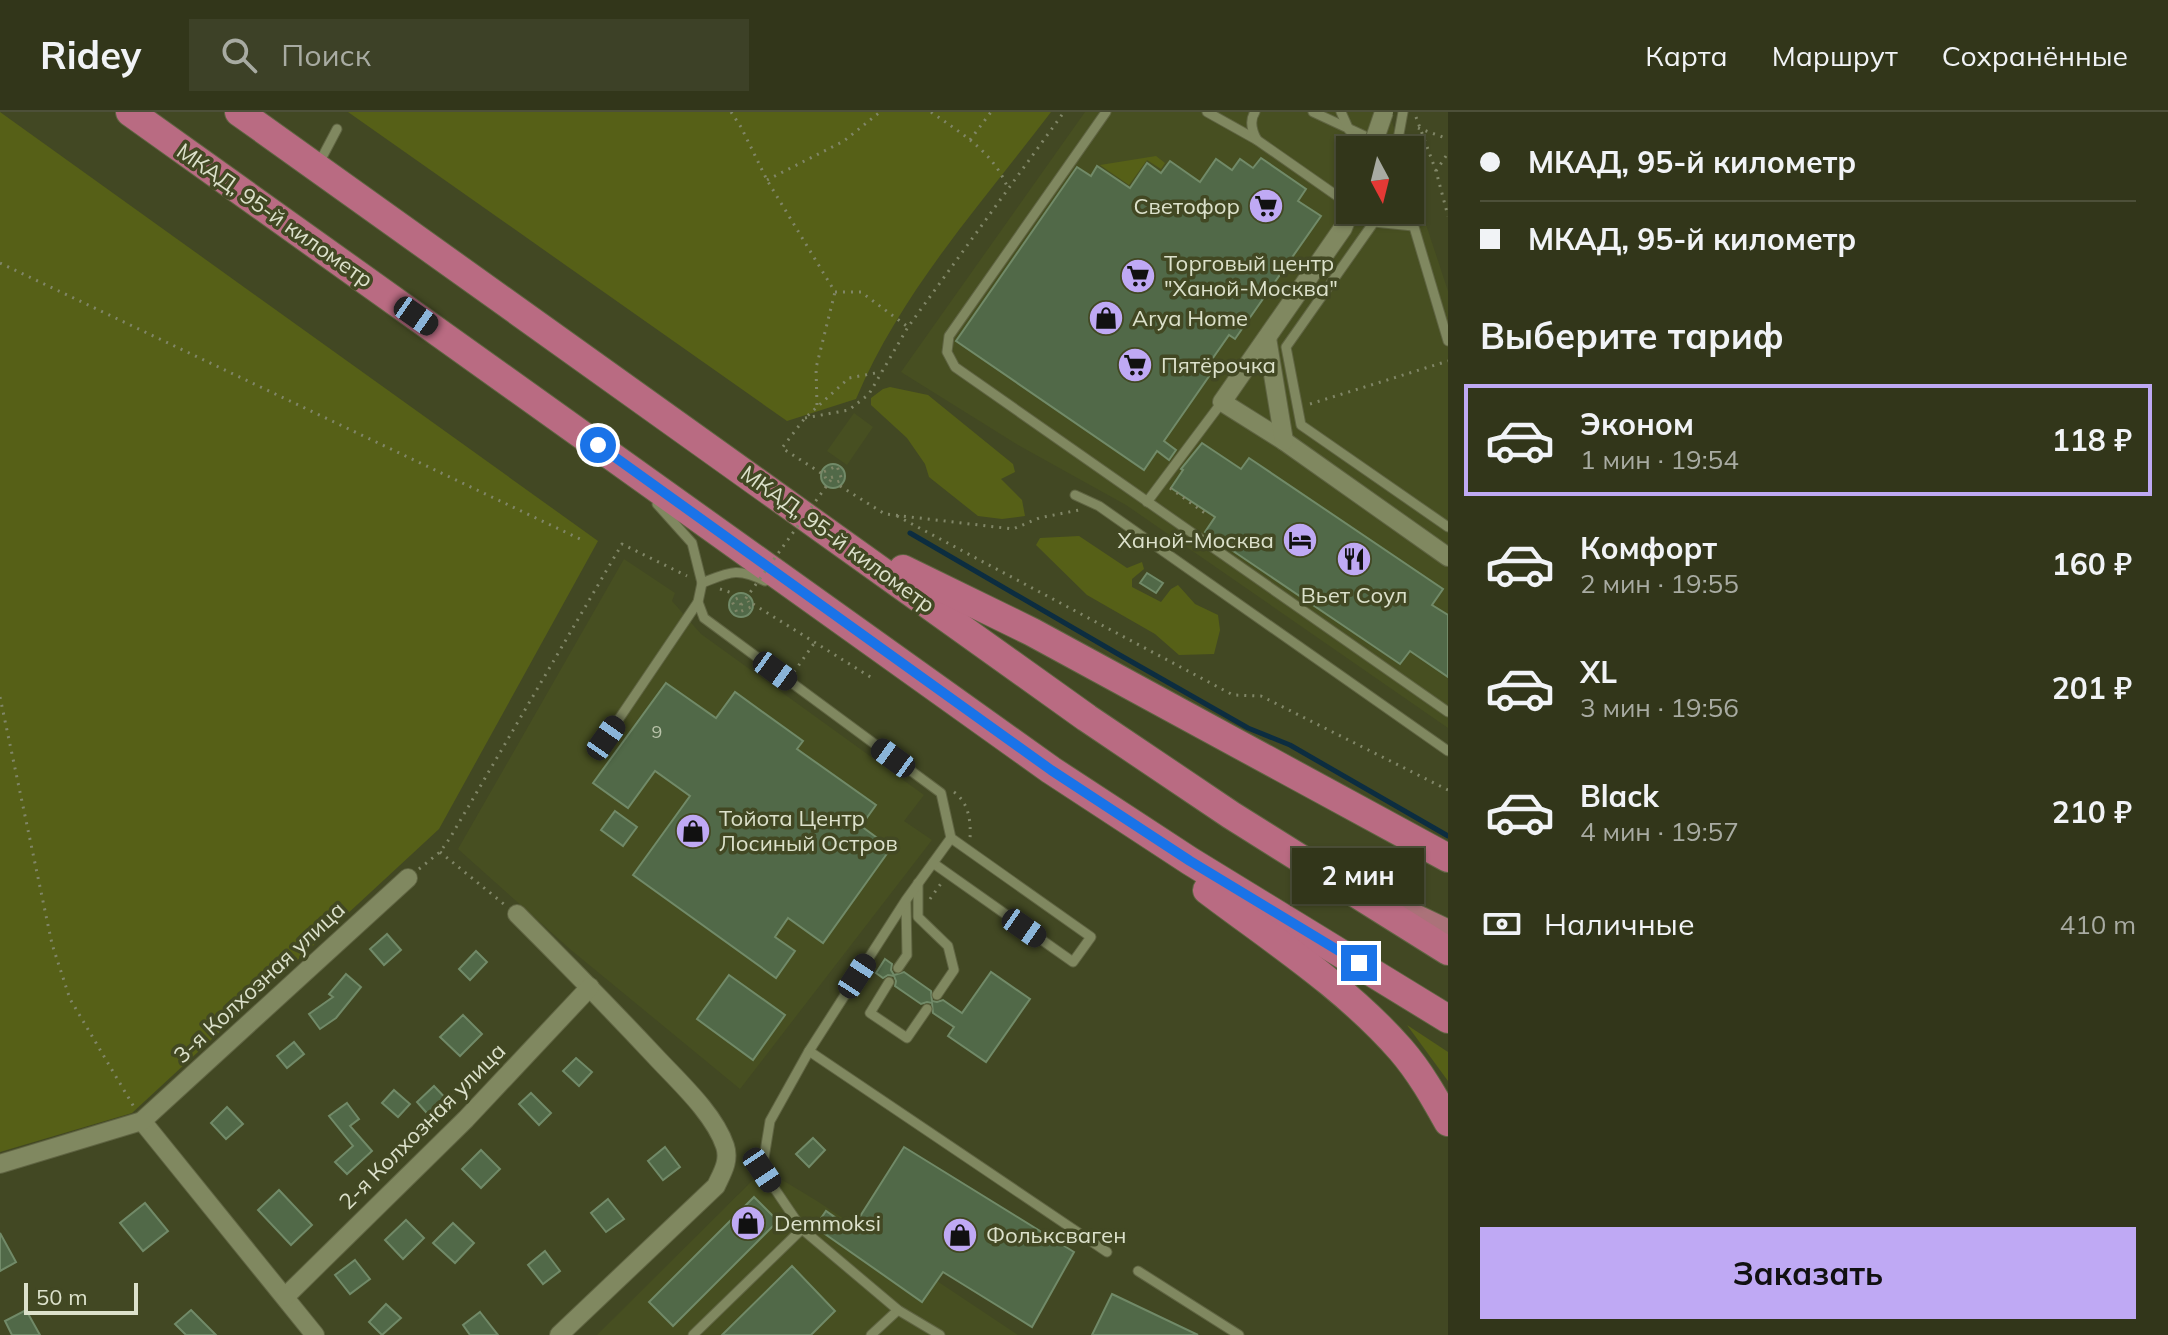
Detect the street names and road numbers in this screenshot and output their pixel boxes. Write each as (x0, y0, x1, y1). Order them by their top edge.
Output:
street label: МКАД, 95-й километр (171, 137, 379, 293)
street label: МКАД, 95-й километр (735, 459, 941, 619)
street label: 3-я Колхозная улица (167, 895, 351, 1069)
street label: 2-я Колхозная улица (333, 1037, 511, 1215)

